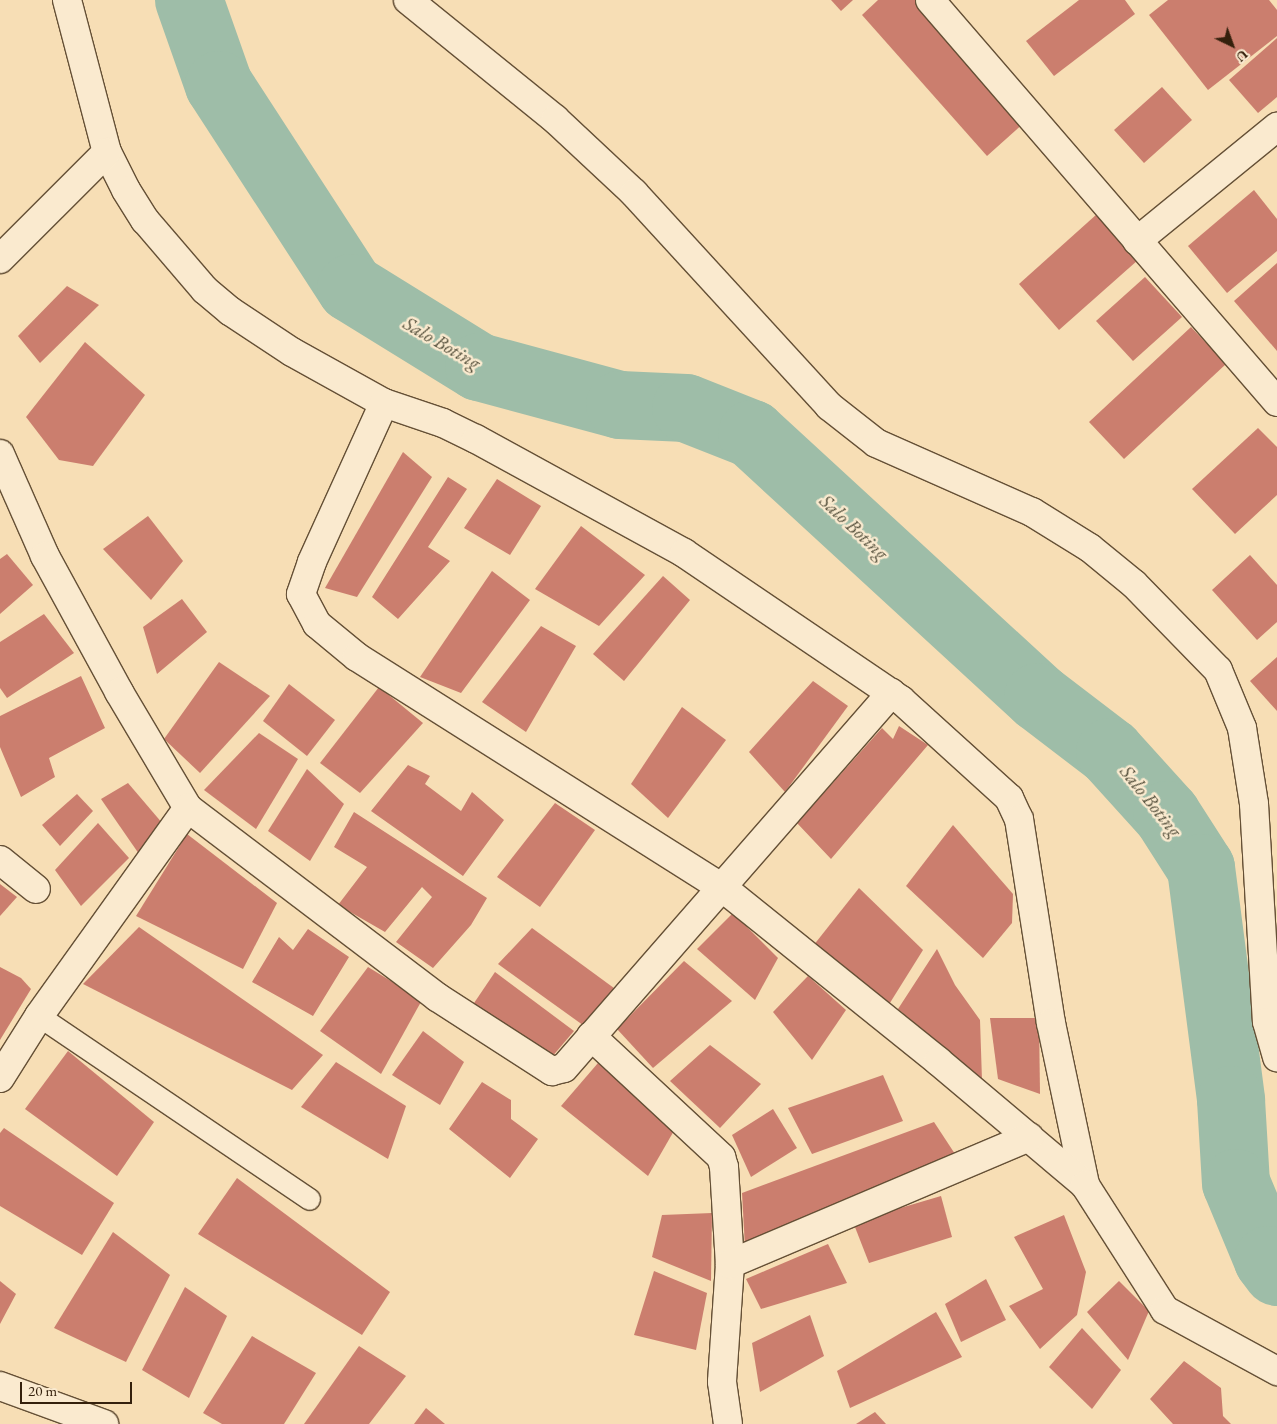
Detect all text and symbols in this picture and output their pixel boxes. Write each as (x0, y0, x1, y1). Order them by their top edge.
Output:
north arrow (1207, 20, 1257, 70)
text: U (1232, 46, 1252, 66)
water label: Salo Boting (399, 311, 485, 375)
water label: Salo Boting (815, 489, 893, 565)
water label: Salo Boting (1115, 760, 1187, 842)
scale bar (22, 1372, 135, 1404)
text: 20 m (28, 1381, 57, 1400)

